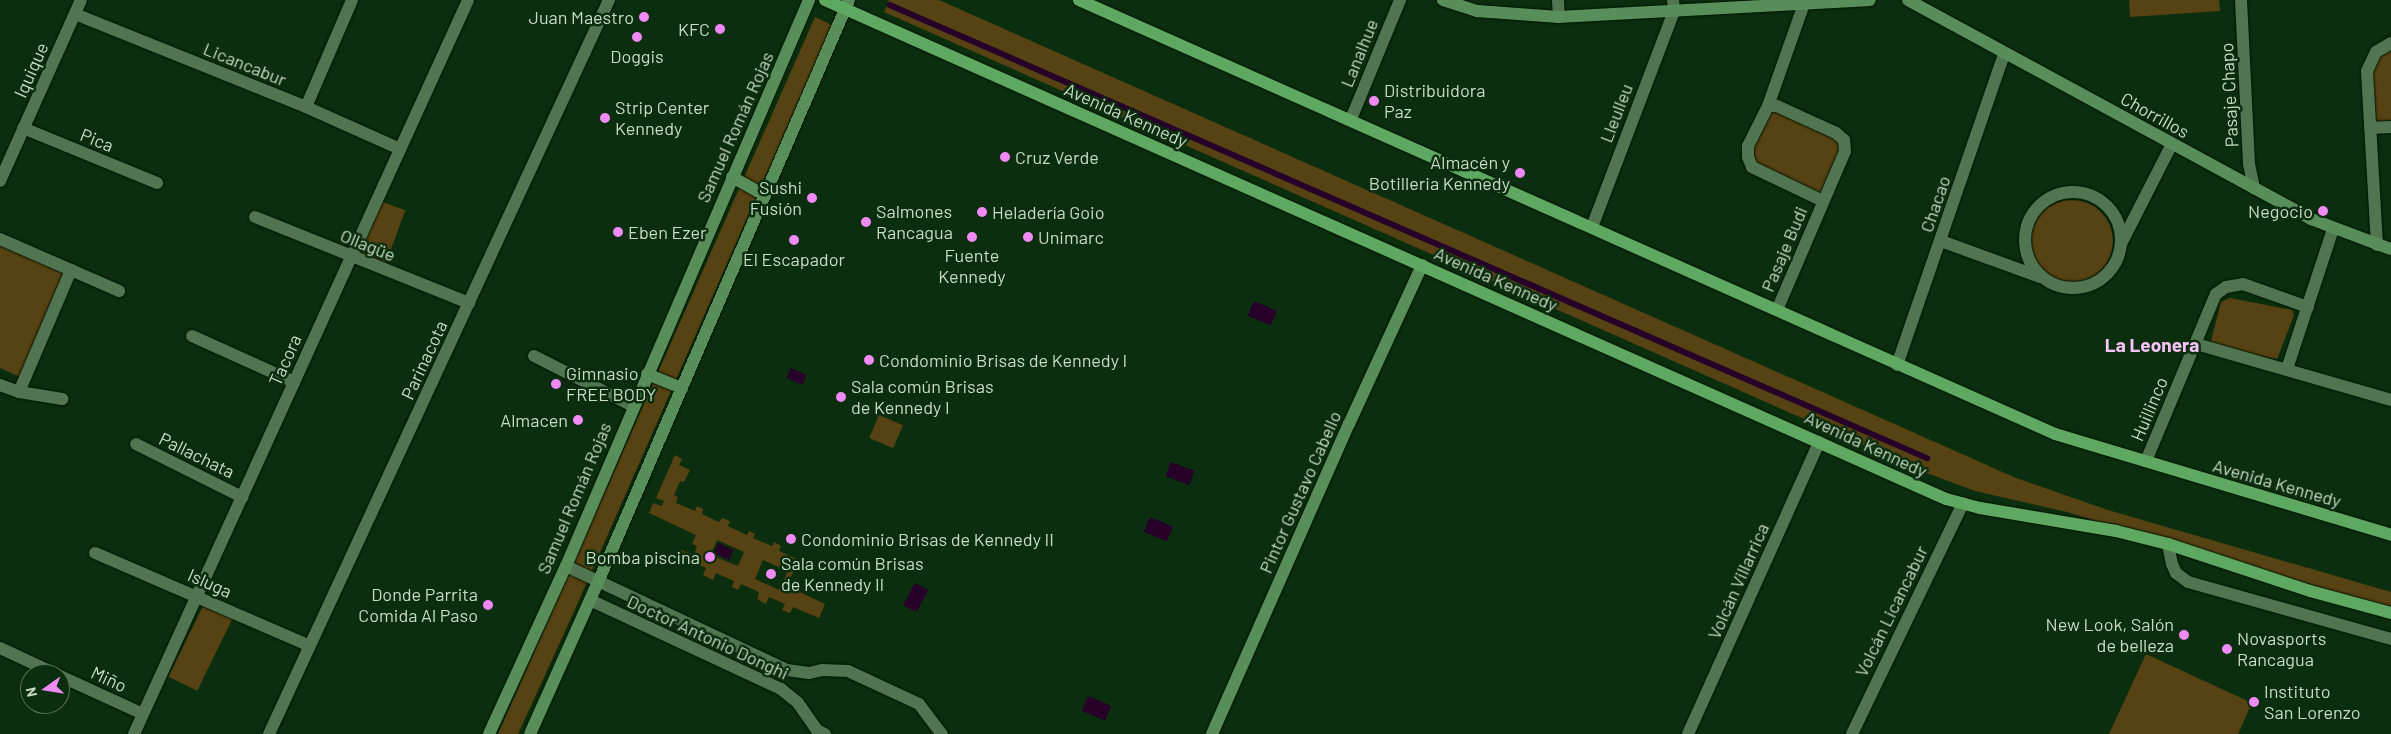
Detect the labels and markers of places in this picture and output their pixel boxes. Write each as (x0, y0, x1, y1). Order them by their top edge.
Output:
place label: Juan Maestro (529, 6, 634, 28)
marker: Juan Maestro (638, 11, 650, 23)
place label: KFC (678, 18, 710, 40)
marker: KFC (714, 23, 726, 35)
marker: Doggis (631, 31, 643, 43)
place label: Doggis (610, 45, 664, 67)
place label: Distribuidora Paz (1384, 80, 1485, 122)
marker: Distribuidora Paz (1368, 95, 1380, 107)
place label: Strip Center Kennedy (615, 97, 709, 140)
marker: Strip Center Kennedy (599, 112, 611, 124)
place label: Cruz Verde (1015, 146, 1099, 168)
marker: Cruz Verde (999, 151, 1011, 163)
place label: Almacén y Botilleria Kennedy (1369, 152, 1510, 194)
marker: Almacén y Botilleria Kennedy (1514, 167, 1526, 179)
place label: Sushi Fusión (750, 177, 802, 220)
marker: Sushi Fusión (806, 192, 818, 204)
place label: Negocio (2248, 200, 2313, 222)
place label: Salmones Rancagua (876, 201, 953, 243)
place label: Heladería Goio (992, 201, 1105, 223)
marker: Negocio (2317, 205, 2329, 217)
marker: Heladería Goio (976, 206, 988, 218)
marker: Salmones Rancagua (860, 216, 872, 228)
place label: Eben Ezer (628, 221, 707, 243)
marker: Eben Ezer (612, 226, 624, 238)
place label: Unimarc (1038, 226, 1104, 248)
marker: Fuente Kennedy (966, 231, 978, 243)
marker: Unimarc (1022, 231, 1034, 243)
marker: El Escapador (788, 234, 800, 246)
place label: Fuente Kennedy (938, 245, 1006, 288)
place label: El Escapador (743, 248, 845, 270)
place label: Condominio Brisas de Kennedy I (879, 349, 1127, 371)
marker: Condominio Brisas de Kennedy I (863, 354, 875, 366)
place label: Gimnasio FREE BODY (566, 363, 656, 406)
place label: Sala común Brisas de Kennedy I (851, 376, 994, 418)
marker: Gimnasio FREE BODY (550, 378, 562, 390)
marker: Sala común Brisas de Kennedy I (835, 391, 847, 403)
place label: Almacen (500, 409, 568, 431)
marker: Almacen (572, 414, 584, 426)
place label: Condominio Brisas de Kennedy II (801, 528, 1054, 550)
marker: Condominio Brisas de Kennedy II (785, 533, 797, 545)
place label: Bomba piscina (585, 546, 700, 568)
marker: Bomba piscina (704, 551, 716, 563)
place label: Sala común Brisas de Kennedy II (781, 553, 924, 596)
marker: Sala común Brisas de Kennedy II (765, 568, 777, 580)
place label: Donde Parrita Comida Al Paso (358, 584, 478, 626)
marker: Donde Parrita Comida Al Paso (482, 599, 494, 611)
place label: New Look, Salón de belleza (2046, 614, 2174, 656)
place label: Novasports Rancagua (2237, 628, 2326, 670)
marker: New Look, Salón de belleza (2178, 629, 2190, 641)
marker: Novasports Rancagua (2221, 643, 2233, 655)
place label: Instituto San Lorenzo (2264, 681, 2361, 724)
marker: Instituto San Lorenzo (2248, 696, 2260, 708)

